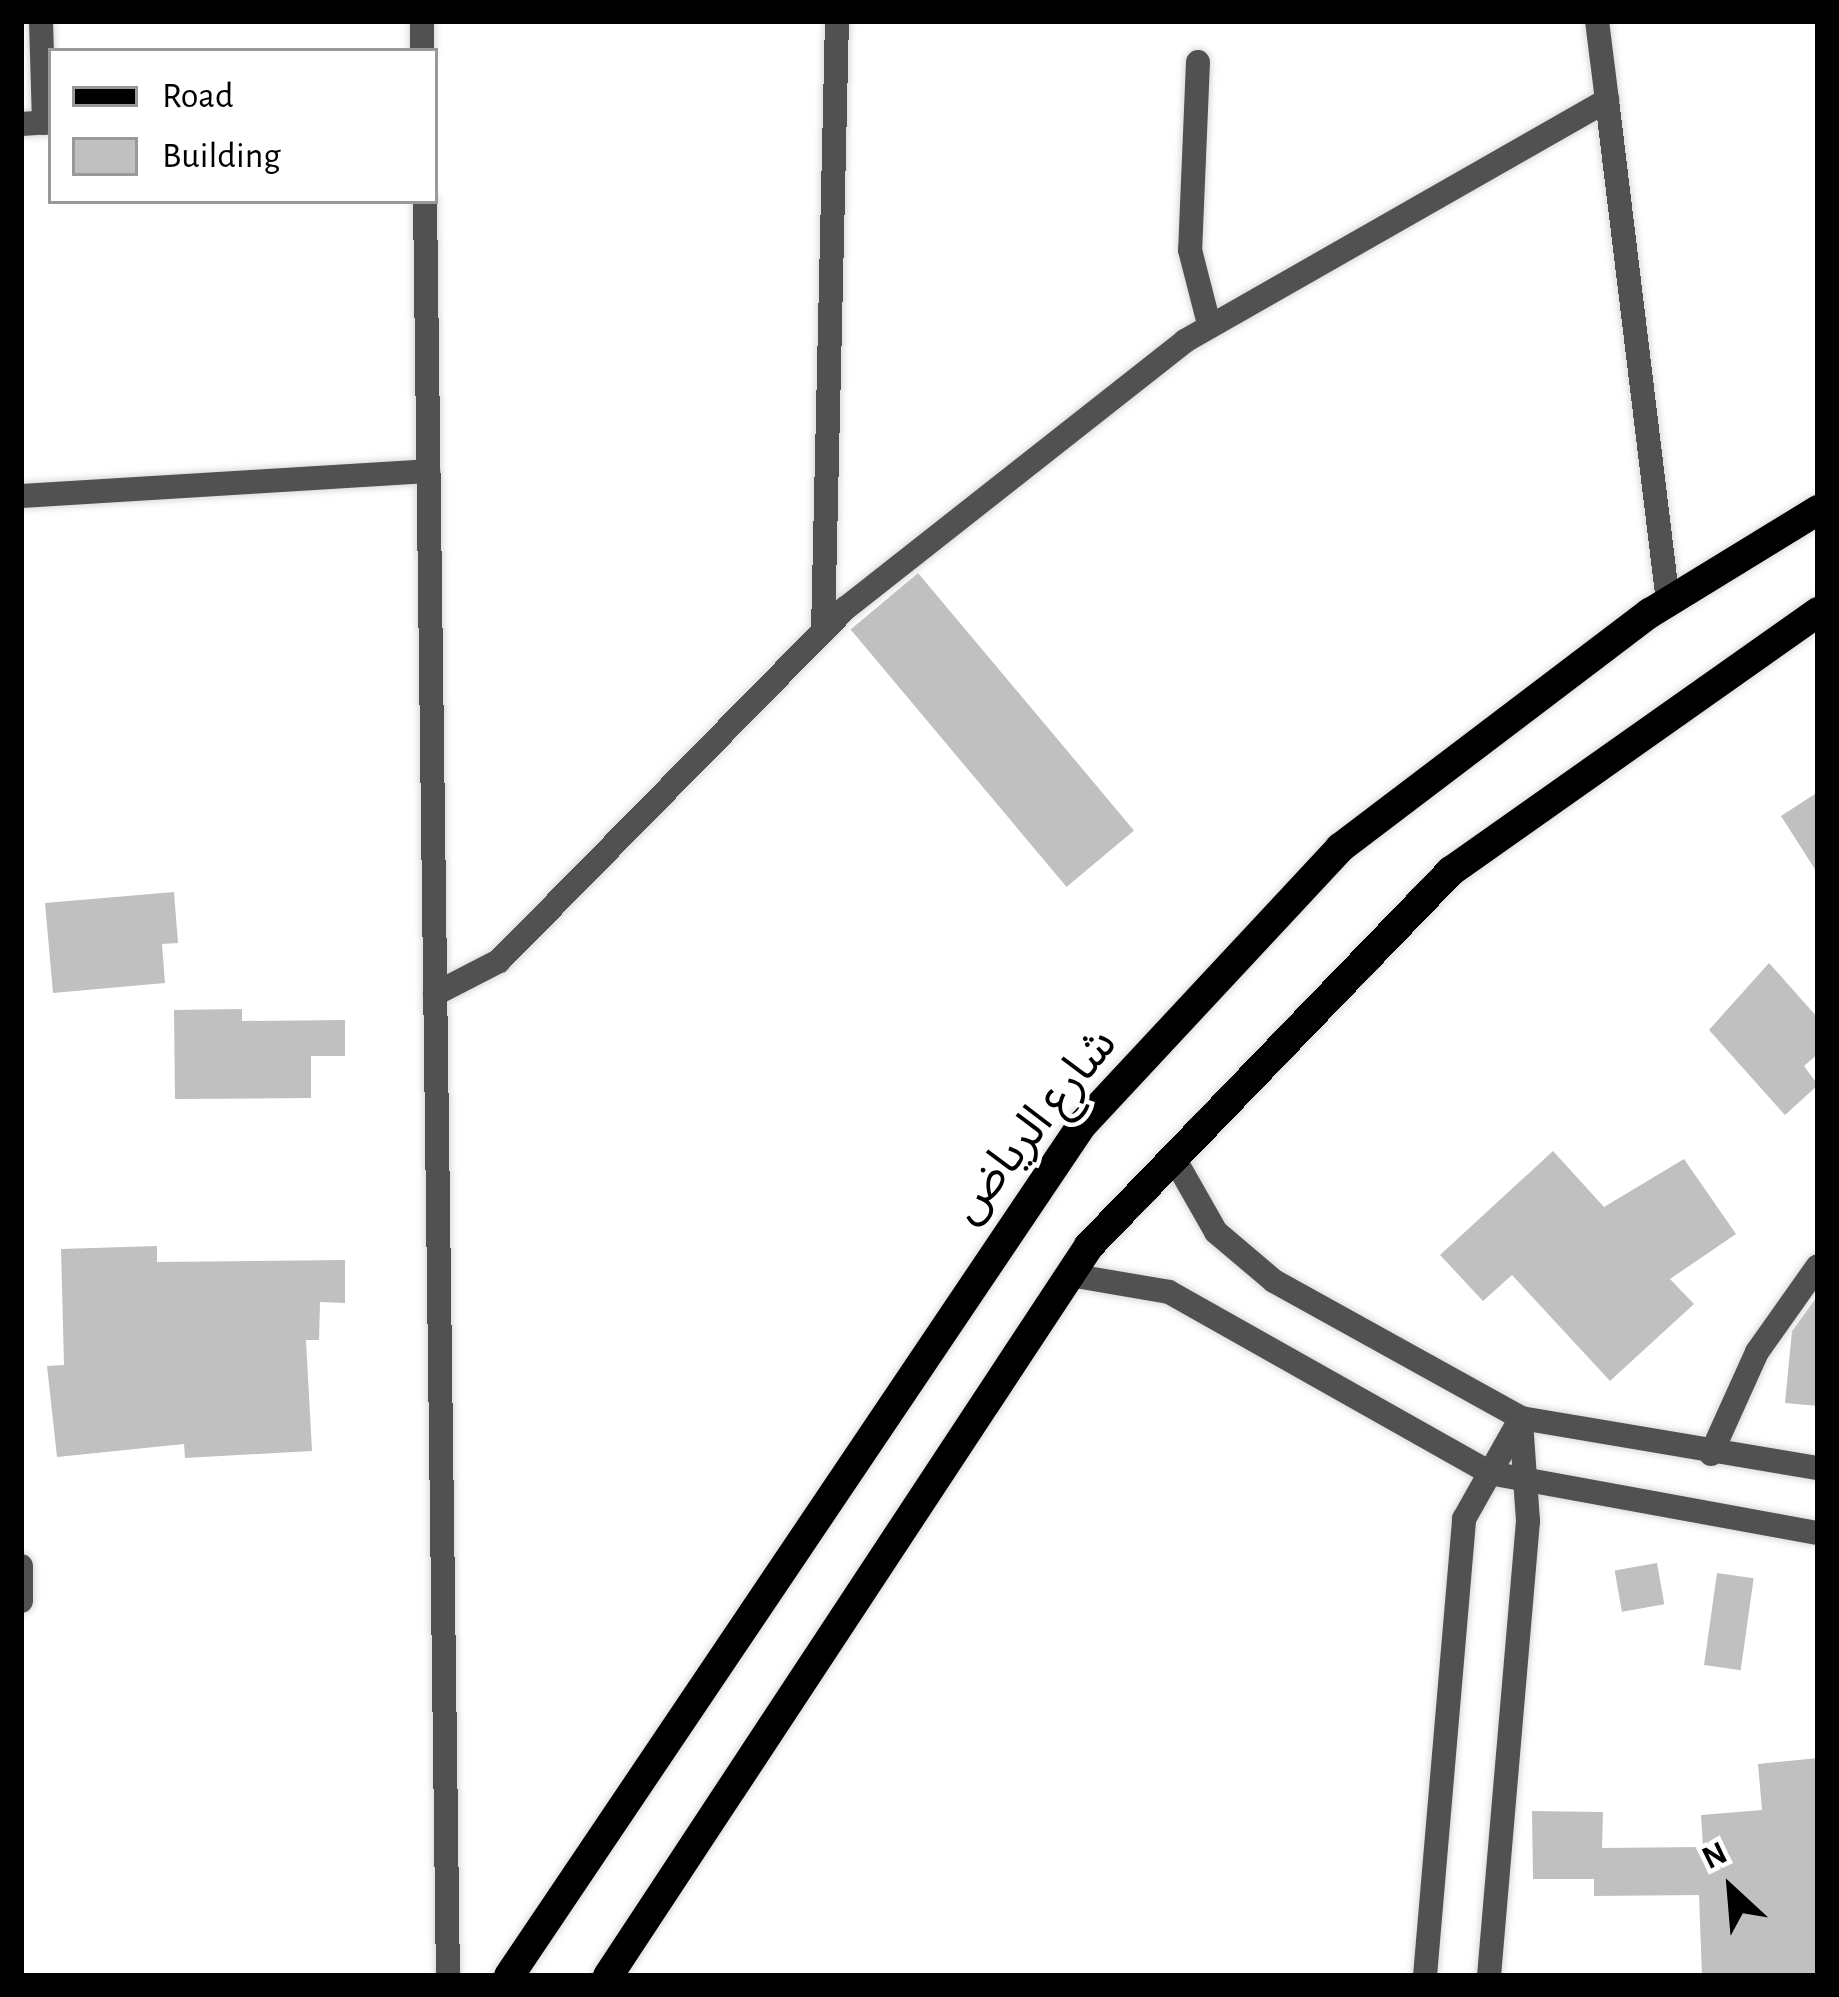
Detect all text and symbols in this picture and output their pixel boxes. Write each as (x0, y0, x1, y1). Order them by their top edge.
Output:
legend (48, 48, 438, 204)
text: Road (162, 78, 234, 114)
text: Building (162, 138, 281, 174)
street label: شارع الرياض (938, 1017, 1130, 1235)
north arrow (1671, 1829, 1791, 1949)
text: N (1697, 1836, 1733, 1876)

